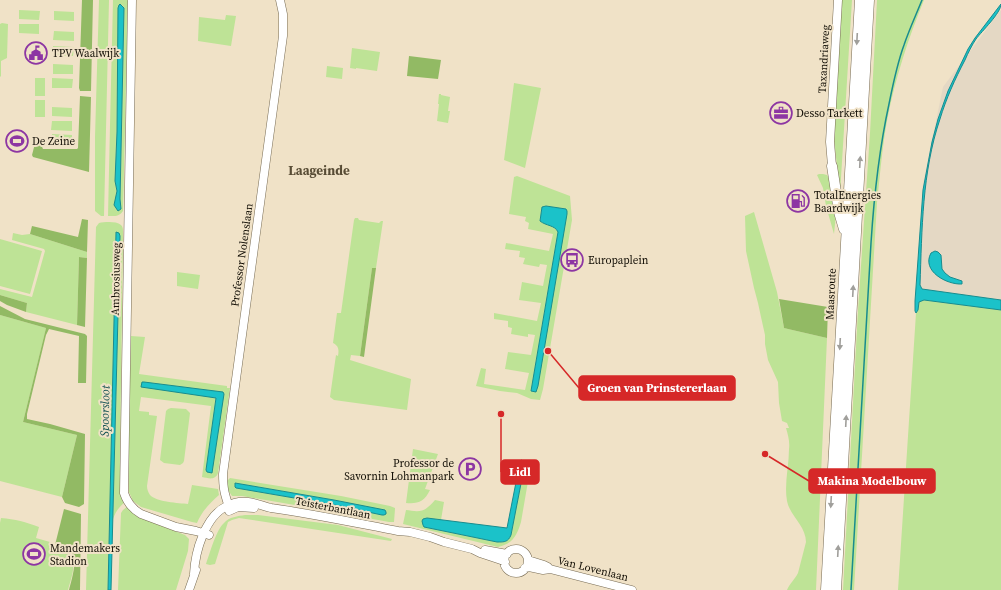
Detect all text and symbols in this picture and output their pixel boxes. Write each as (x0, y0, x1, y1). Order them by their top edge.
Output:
street label: Taxandriaweg (815, 24, 833, 94)
one-way arrow (854, 33, 861, 45)
public building icon: TPV Waalwijk (23, 40, 49, 66)
place label: TPV Waalwijk (52, 46, 120, 61)
office icon: Desso Tarkett (768, 100, 794, 126)
place label: Desso Tarkett (796, 106, 863, 121)
sports icon: De Zeine (4, 128, 30, 154)
place label: De Zeine (32, 134, 76, 149)
one-way arrow (857, 156, 864, 168)
district label: Laageinde (288, 162, 350, 179)
fuel station icon: TotalEnergies Baardwijk (785, 188, 811, 214)
place label: TotalEnergies Baardwijk (814, 188, 881, 216)
street label: Professor Nolenslaan (227, 202, 257, 308)
street label: Ambrosiusweg (108, 242, 124, 316)
bus stop icon: Europaplein (559, 247, 585, 273)
place label: Europaplein (588, 253, 649, 268)
street label: Maasroute (822, 267, 840, 320)
one-way arrow (849, 285, 856, 297)
one-way arrow (837, 338, 843, 351)
callout: Groen van Prinstererlaan (579, 376, 735, 400)
text: Groen van Prinstererlaan (587, 380, 727, 396)
water label: Spoorsloot (97, 384, 113, 437)
one-way arrow (842, 415, 849, 427)
place label: Professor de Savornin Lohmanpark (344, 456, 455, 484)
parking icon: Professor de Savornin Lohmanpark (457, 456, 483, 482)
callout: Lidl (501, 460, 539, 484)
text: Lidl (509, 464, 531, 480)
callout: Makina Modelbouw (809, 469, 935, 493)
text: Makina Modelbouw (817, 473, 927, 489)
street label: Teisterbantlaan (294, 493, 372, 523)
one-way arrow (828, 496, 835, 508)
sports icon: Mandemakers Stadion (21, 541, 47, 567)
place label: Mandemakers Stadion (50, 541, 120, 569)
one-way arrow (835, 545, 842, 557)
street label: Van Lovenlaan (556, 553, 630, 585)

